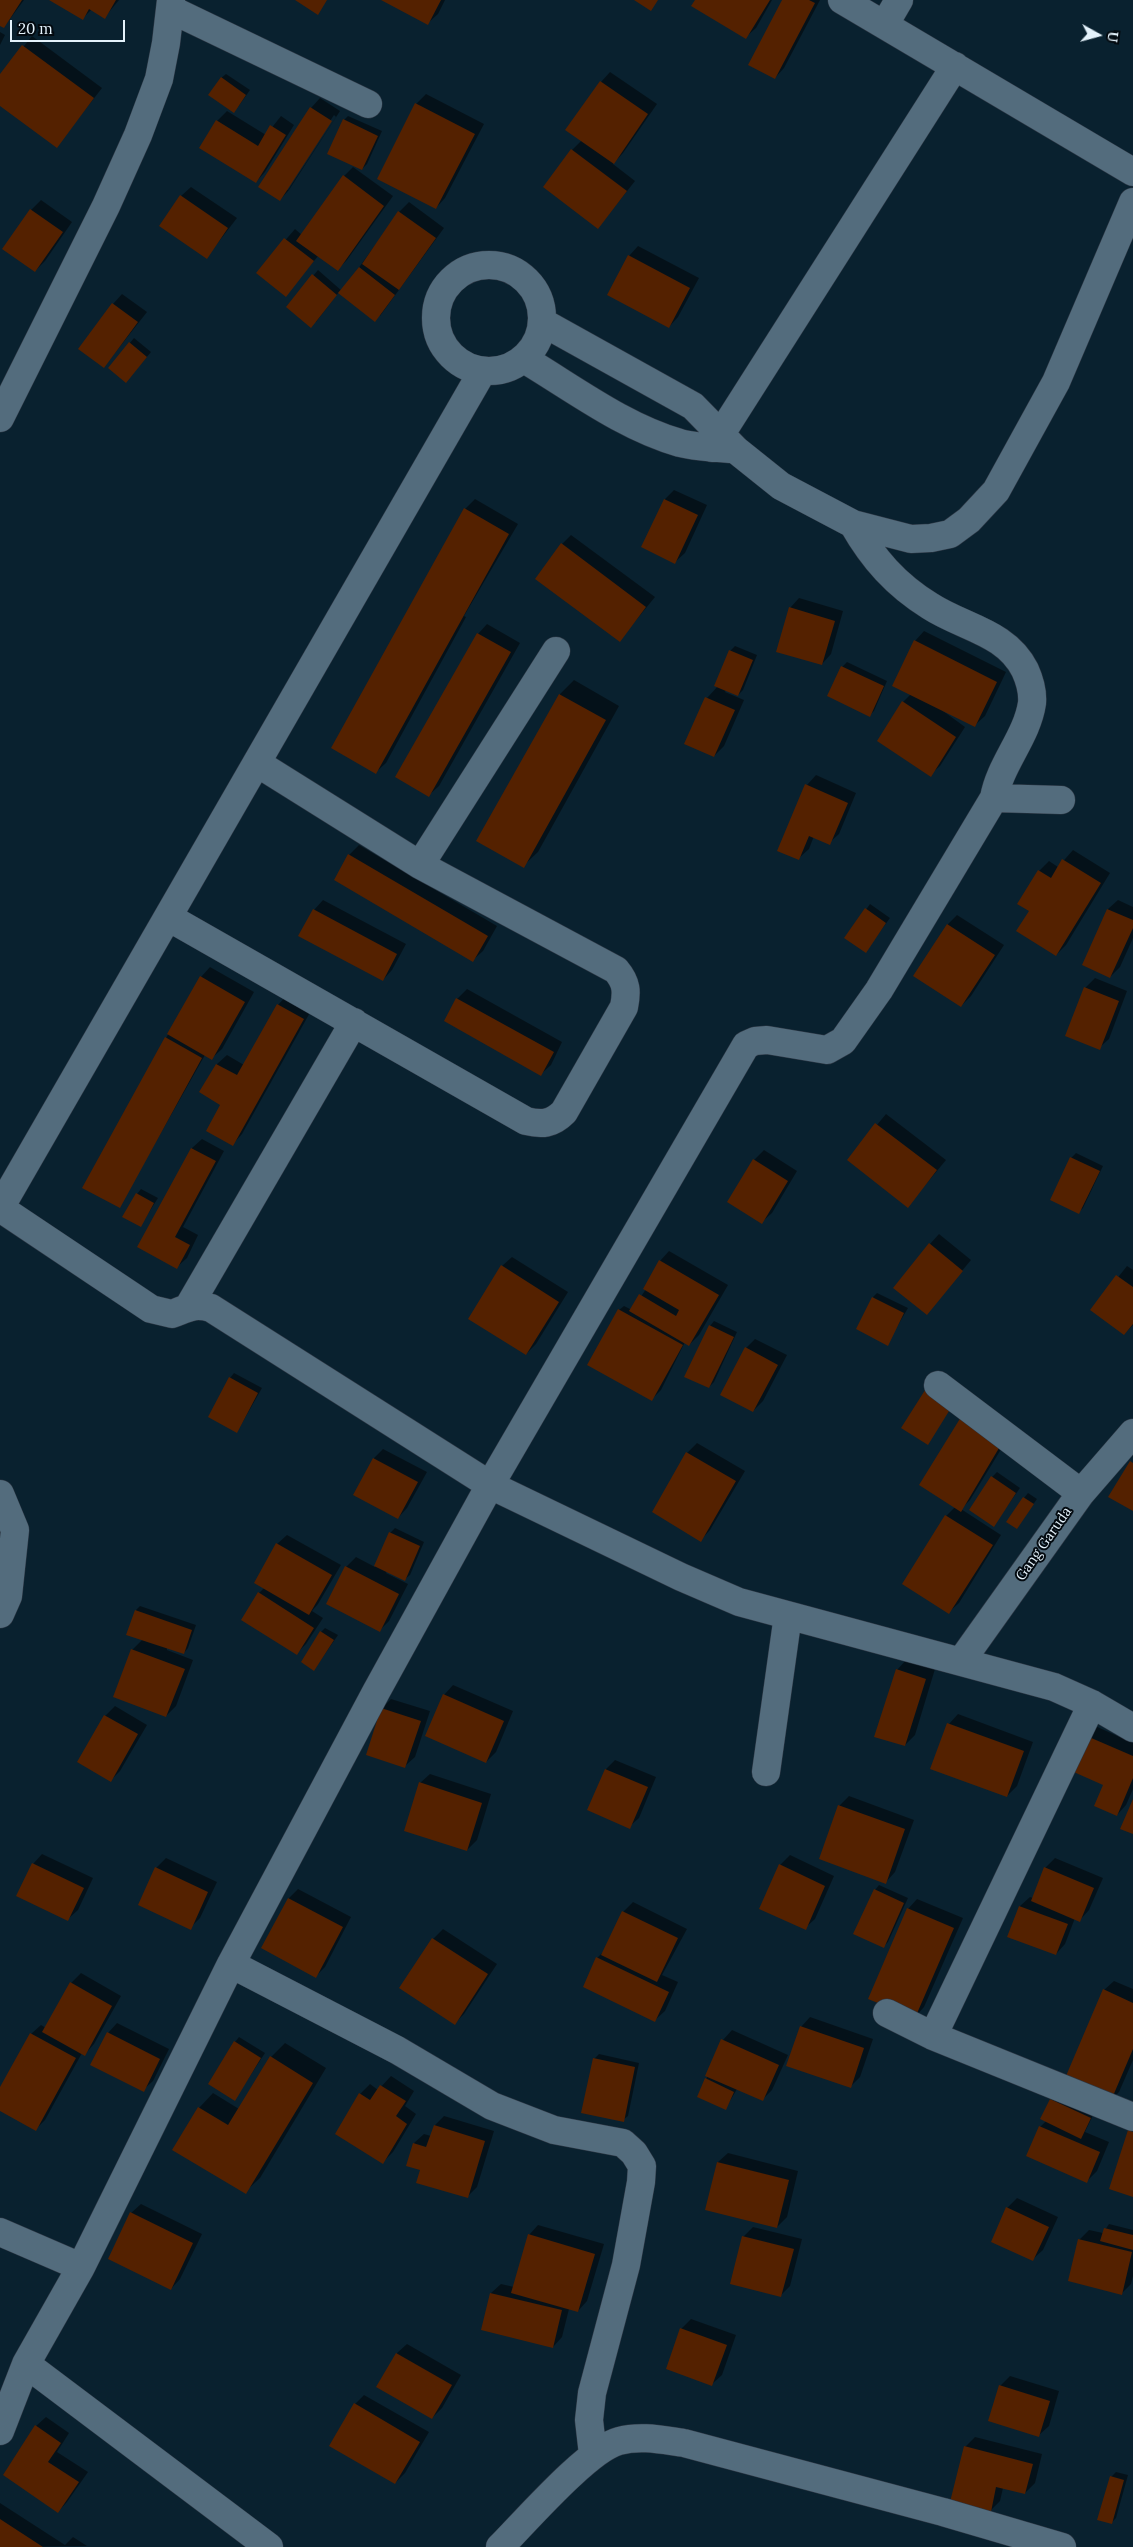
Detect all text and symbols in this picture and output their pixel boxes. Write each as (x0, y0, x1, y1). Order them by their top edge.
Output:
scale bar (12, 10, 128, 42)
north arrow (1073, 10, 1123, 60)
text: 20 m (18, 19, 53, 38)
text: U (1103, 30, 1122, 43)
street label: Gang Garuda (1013, 1504, 1075, 1584)

